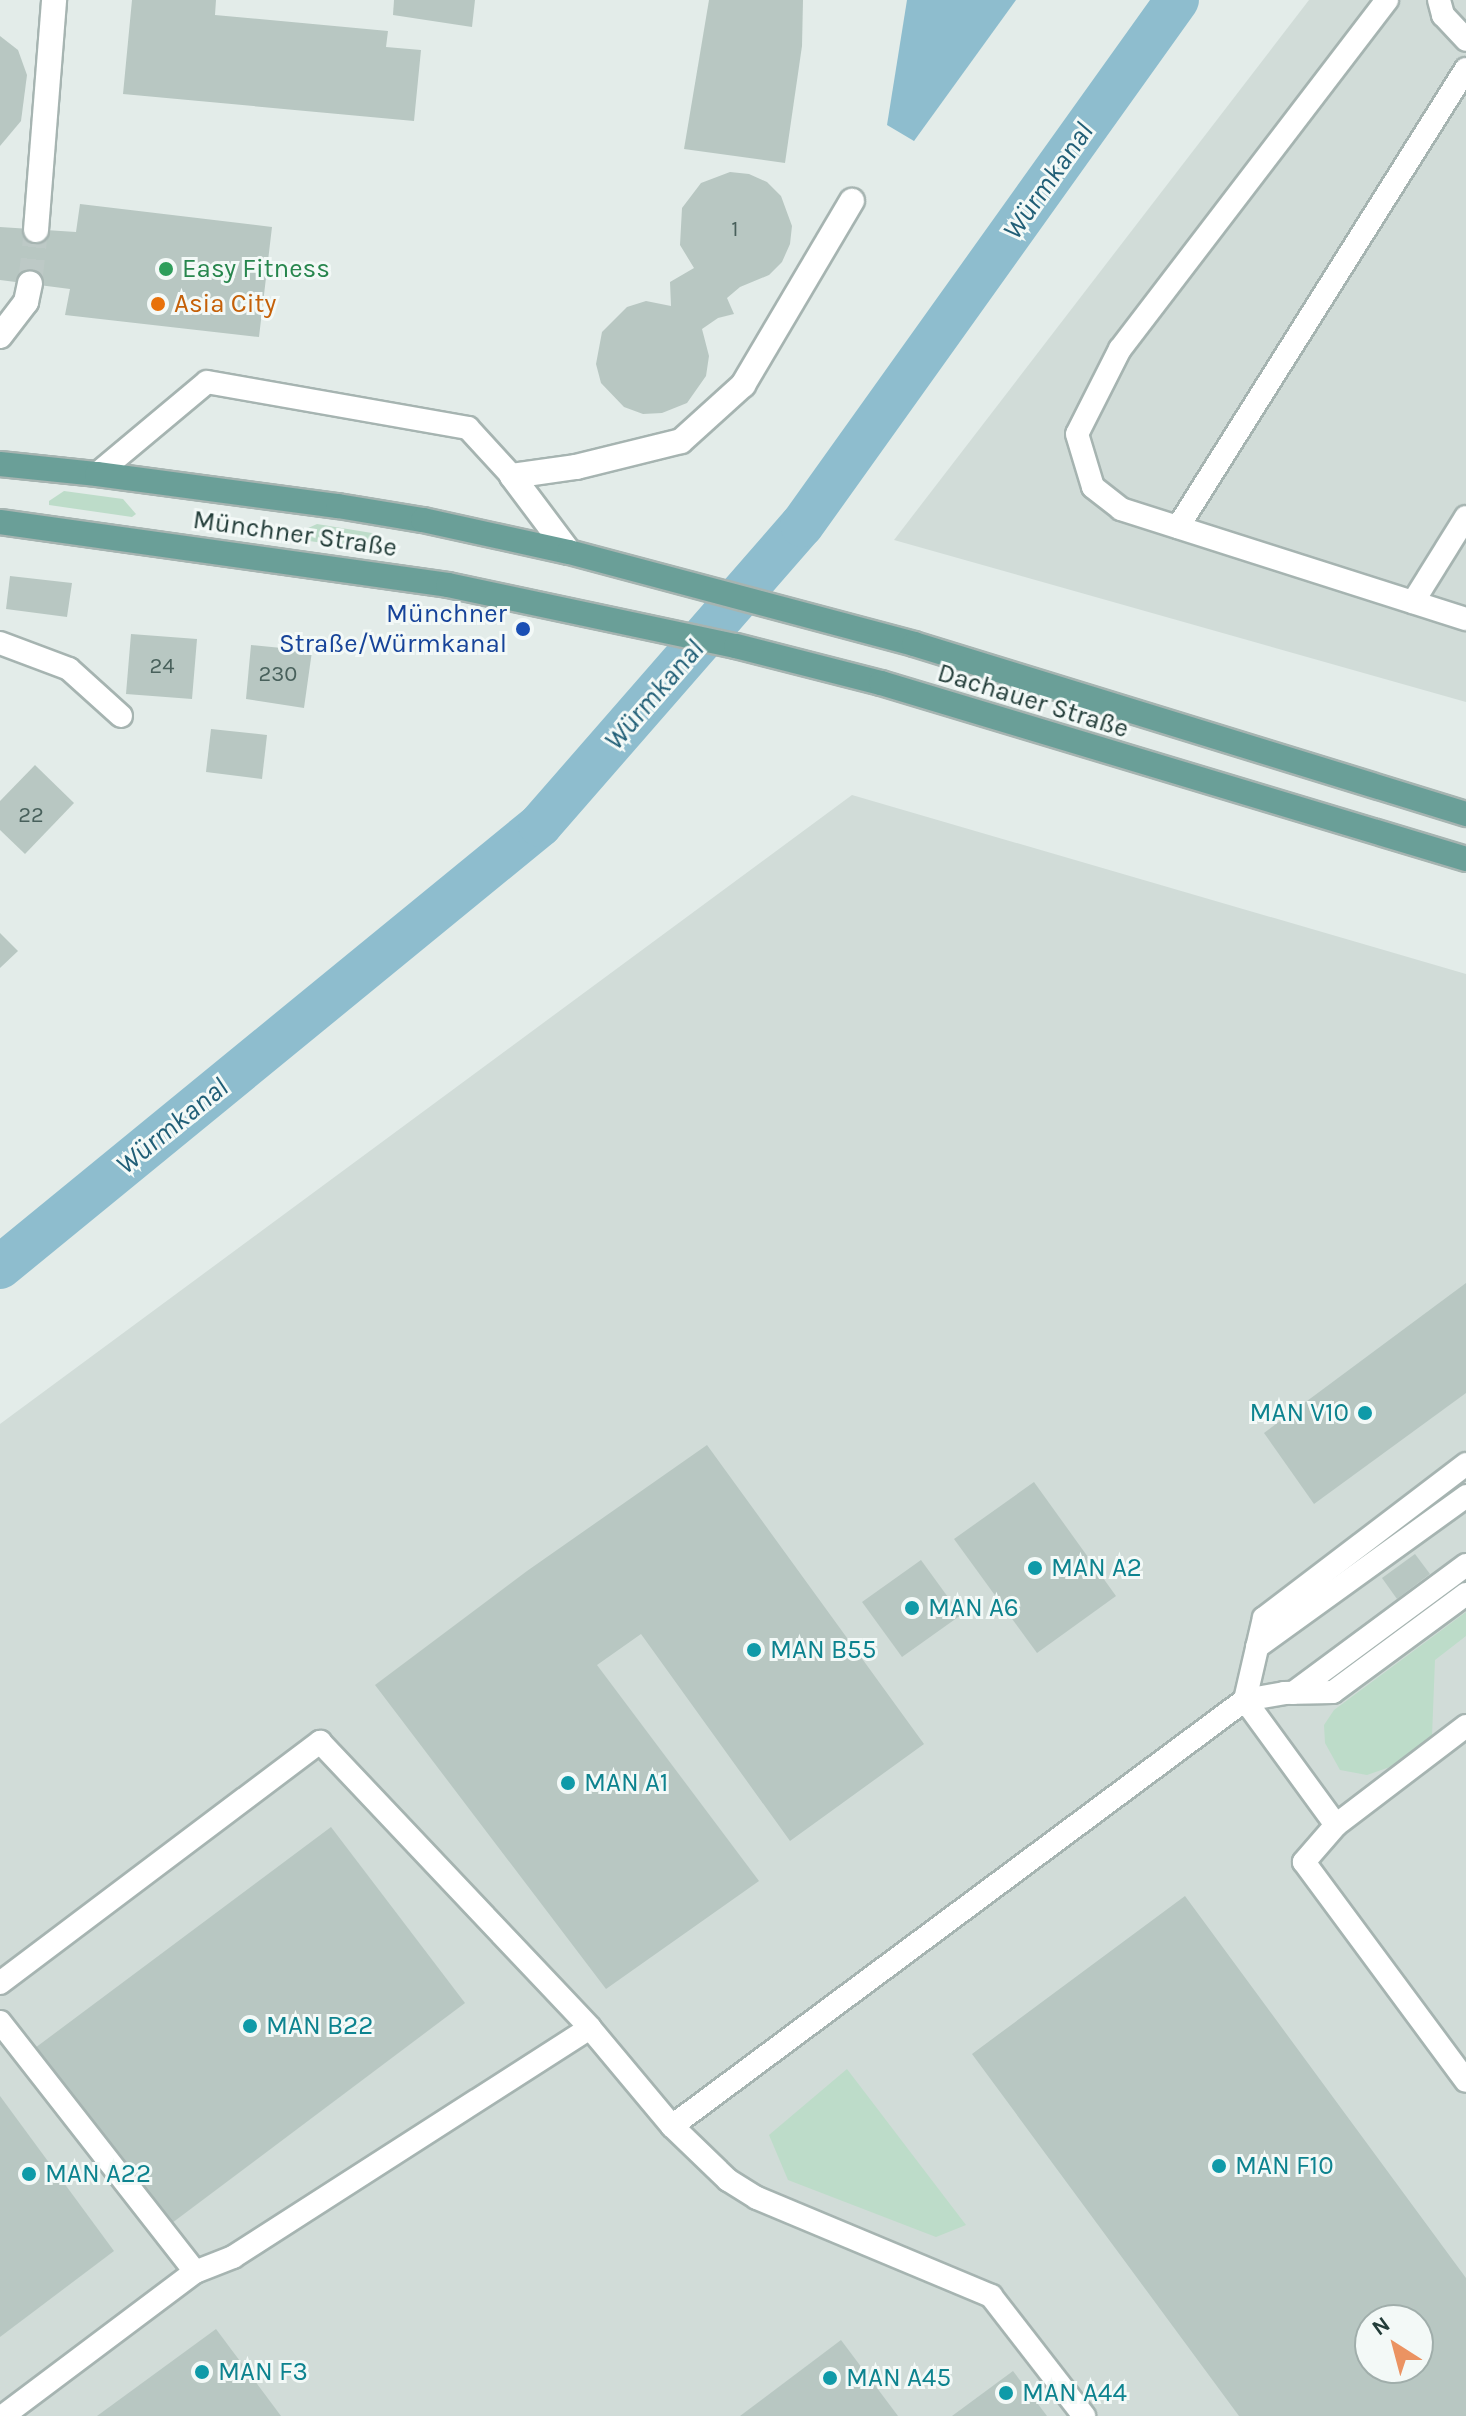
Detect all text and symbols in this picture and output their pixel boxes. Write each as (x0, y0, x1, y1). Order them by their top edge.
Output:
water label: Würmkanal (996, 116, 1100, 246)
house number: 1 (731, 217, 739, 243)
place label: Easy Fitness (182, 253, 330, 285)
marker: Easy Fitness (157, 260, 175, 278)
place label: Asia City (174, 288, 276, 320)
marker: Asia City (149, 295, 167, 313)
street label: Münchner Straße (191, 504, 399, 564)
place label: Münchner Straße/Würmkanal (279, 598, 507, 660)
marker: Münchner Straße/Würmkanal (514, 620, 532, 638)
water label: Würmkanal (597, 633, 711, 757)
house number: 24 (149, 654, 175, 680)
street label: Dachauer Straße (934, 657, 1132, 745)
house number: 230 (259, 662, 297, 688)
house number: 22 (18, 803, 44, 829)
water label: Würmkanal (109, 1070, 235, 1182)
place label: MAN V10 (1249, 1397, 1349, 1429)
marker: MAN V10 (1356, 1404, 1374, 1422)
place label: MAN A2 (1051, 1552, 1142, 1584)
marker: MAN A2 (1026, 1559, 1044, 1577)
place label: MAN A6 (928, 1592, 1019, 1624)
marker: MAN A6 (903, 1599, 921, 1617)
place label: MAN B55 (770, 1634, 876, 1666)
marker: MAN B55 (745, 1641, 763, 1659)
place label: MAN A1 (584, 1767, 668, 1799)
marker: MAN A1 (559, 1774, 577, 1792)
place label: MAN B22 (266, 2010, 373, 2042)
marker: MAN B22 (241, 2017, 259, 2035)
place label: MAN F10 (1235, 2150, 1334, 2182)
marker: MAN F10 (1210, 2157, 1228, 2175)
place label: MAN A22 (45, 2158, 151, 2190)
marker: MAN A22 (20, 2165, 38, 2183)
north arrow (1354, 2304, 1434, 2384)
text: N (1367, 2311, 1395, 2341)
place label: MAN F3 (218, 2356, 308, 2388)
place label: MAN A45 (846, 2362, 951, 2394)
marker: MAN F3 (193, 2363, 211, 2381)
marker: MAN A45 (821, 2369, 839, 2387)
place label: MAN A44 (1022, 2377, 1127, 2409)
marker: MAN A44 (997, 2384, 1015, 2402)

